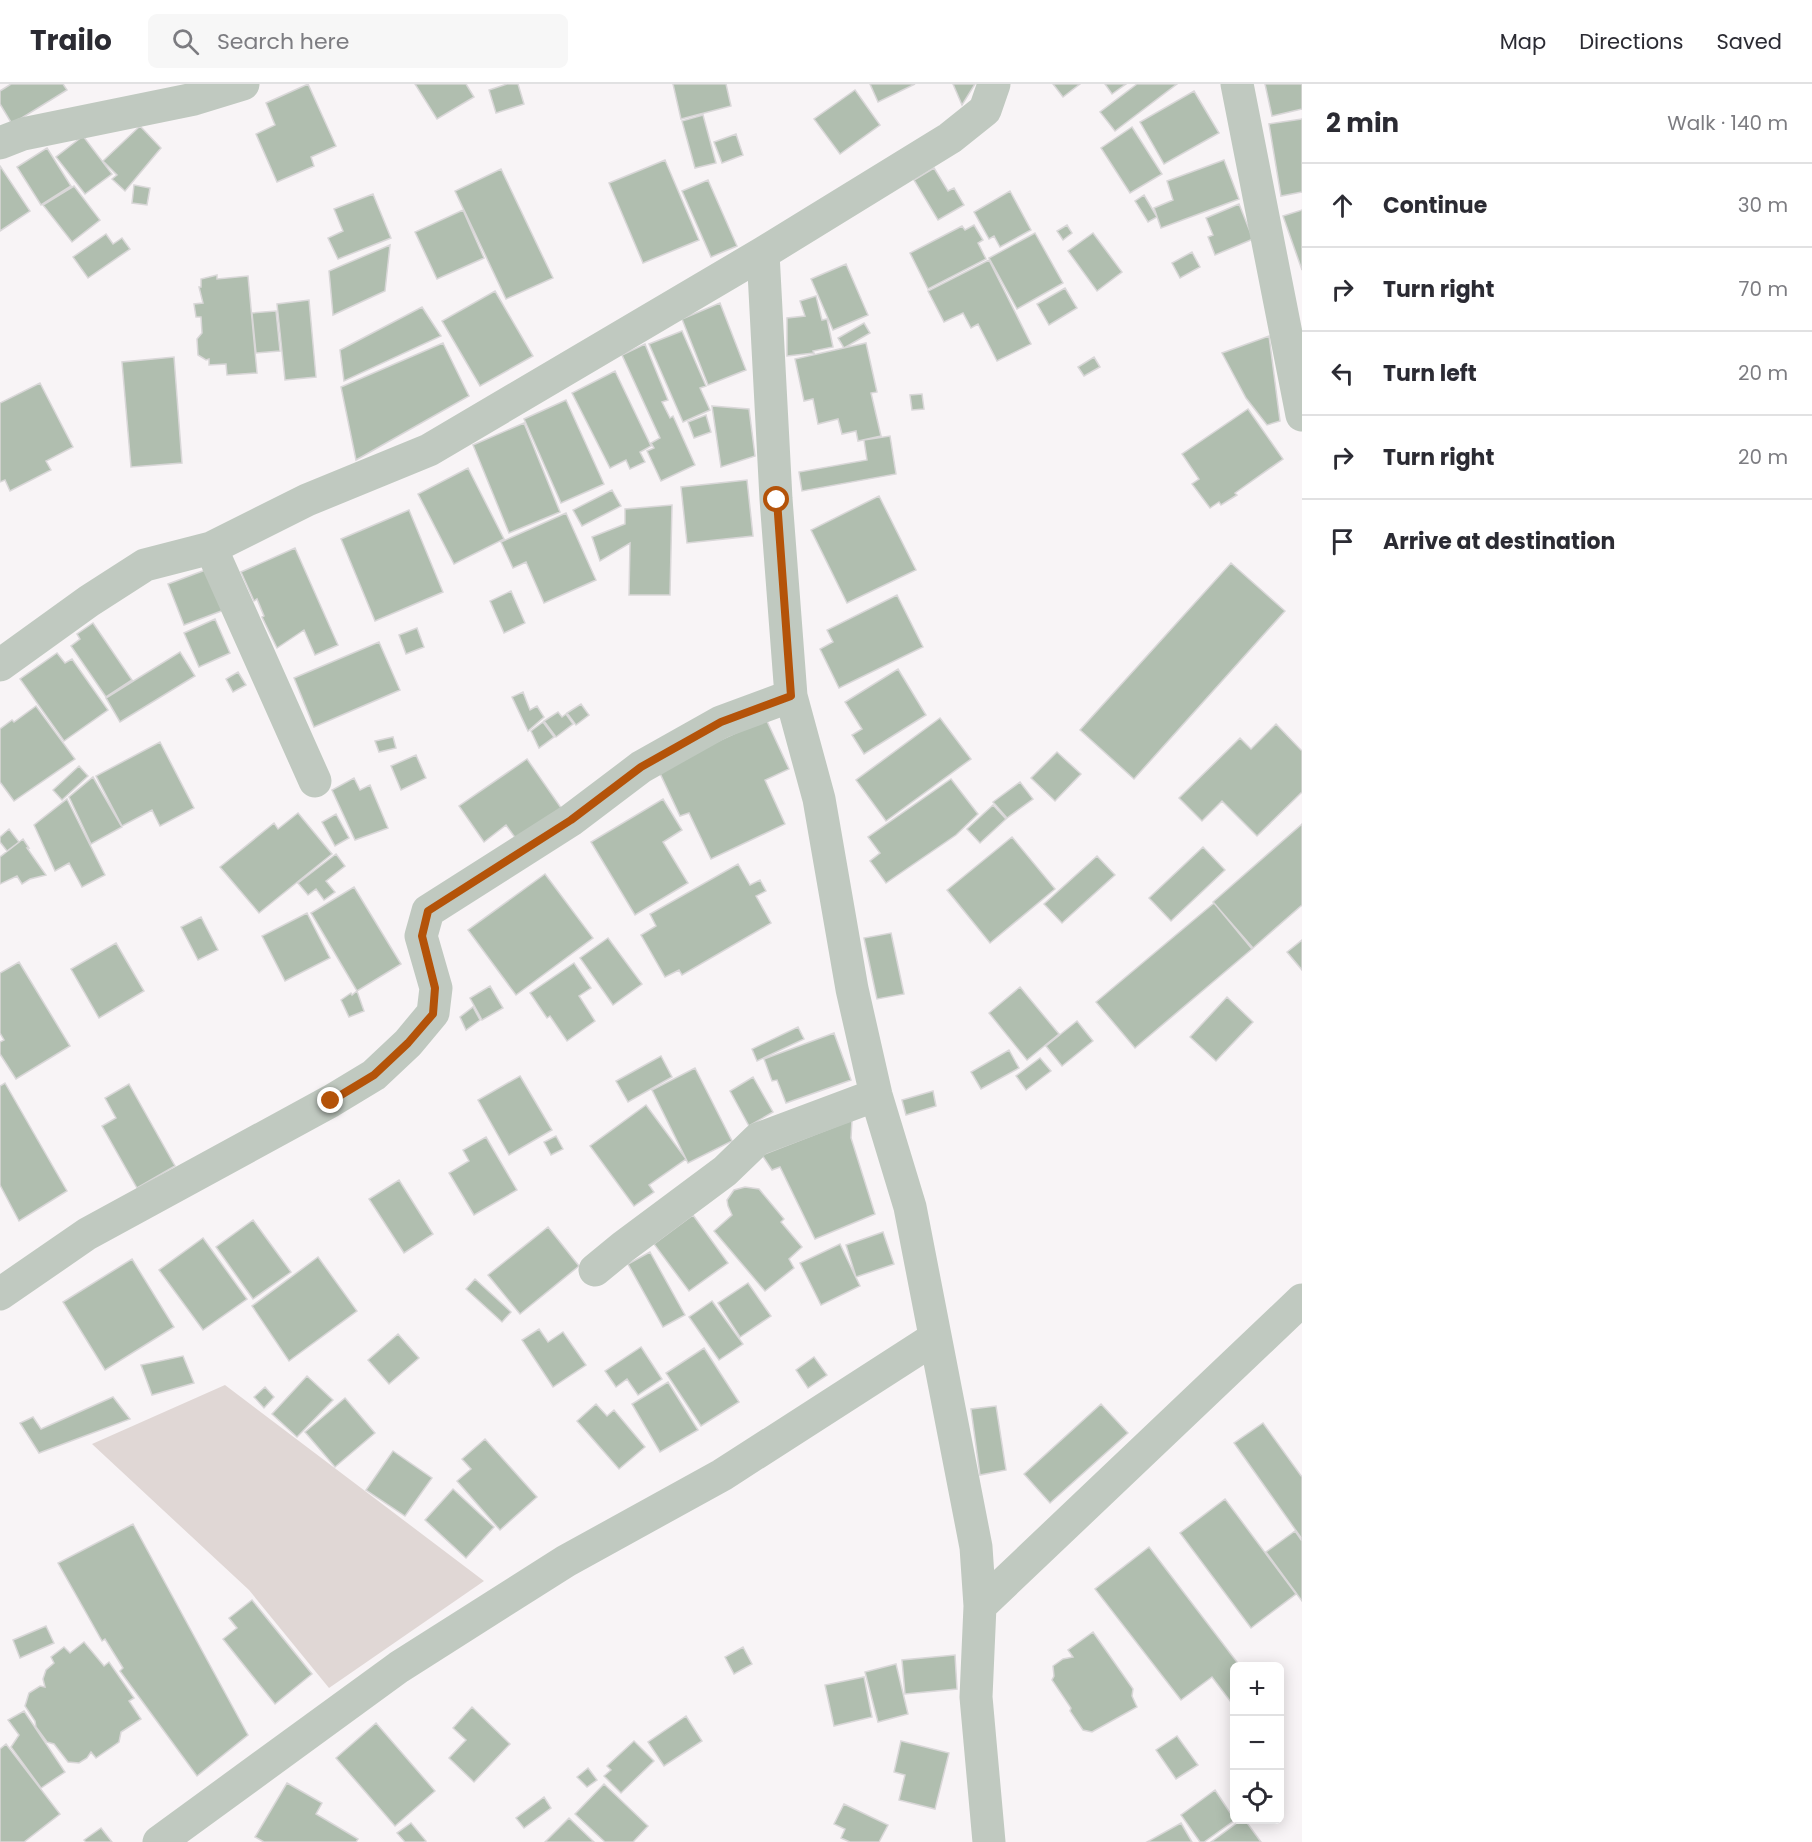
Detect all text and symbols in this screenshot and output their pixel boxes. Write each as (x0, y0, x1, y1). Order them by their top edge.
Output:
search box (148, 14, 568, 68)
text: Trailo (30, 21, 112, 60)
icon: search (169, 25, 202, 58)
text: Search here (217, 26, 349, 57)
text: Map (1500, 27, 1546, 56)
text: Directions (1579, 27, 1683, 56)
text: Saved (1716, 27, 1782, 56)
text: 2 min (1326, 105, 1399, 141)
text: Walk · 140 m (1667, 109, 1788, 137)
icon: ahead (1326, 189, 1359, 222)
text: Continue (1383, 190, 1487, 221)
text: 30 m (1738, 191, 1788, 219)
icon: right (1326, 273, 1359, 306)
text: Turn right (1383, 274, 1494, 305)
text: 70 m (1739, 275, 1788, 303)
icon: left (1326, 357, 1359, 390)
text: Turn left (1383, 358, 1477, 389)
text: 20 m (1738, 359, 1788, 387)
icon: right (1326, 441, 1359, 474)
text: Turn right (1383, 442, 1494, 473)
text: 20 m (1738, 443, 1788, 471)
route start (763, 486, 789, 512)
icon: arrive (1326, 525, 1359, 558)
text: Arrive at destination (1383, 526, 1615, 557)
route end (317, 1087, 343, 1113)
map controls (1230, 1662, 1284, 1824)
button: + (1230, 1662, 1284, 1716)
button: − (1230, 1716, 1284, 1770)
button: locate (1230, 1770, 1284, 1824)

